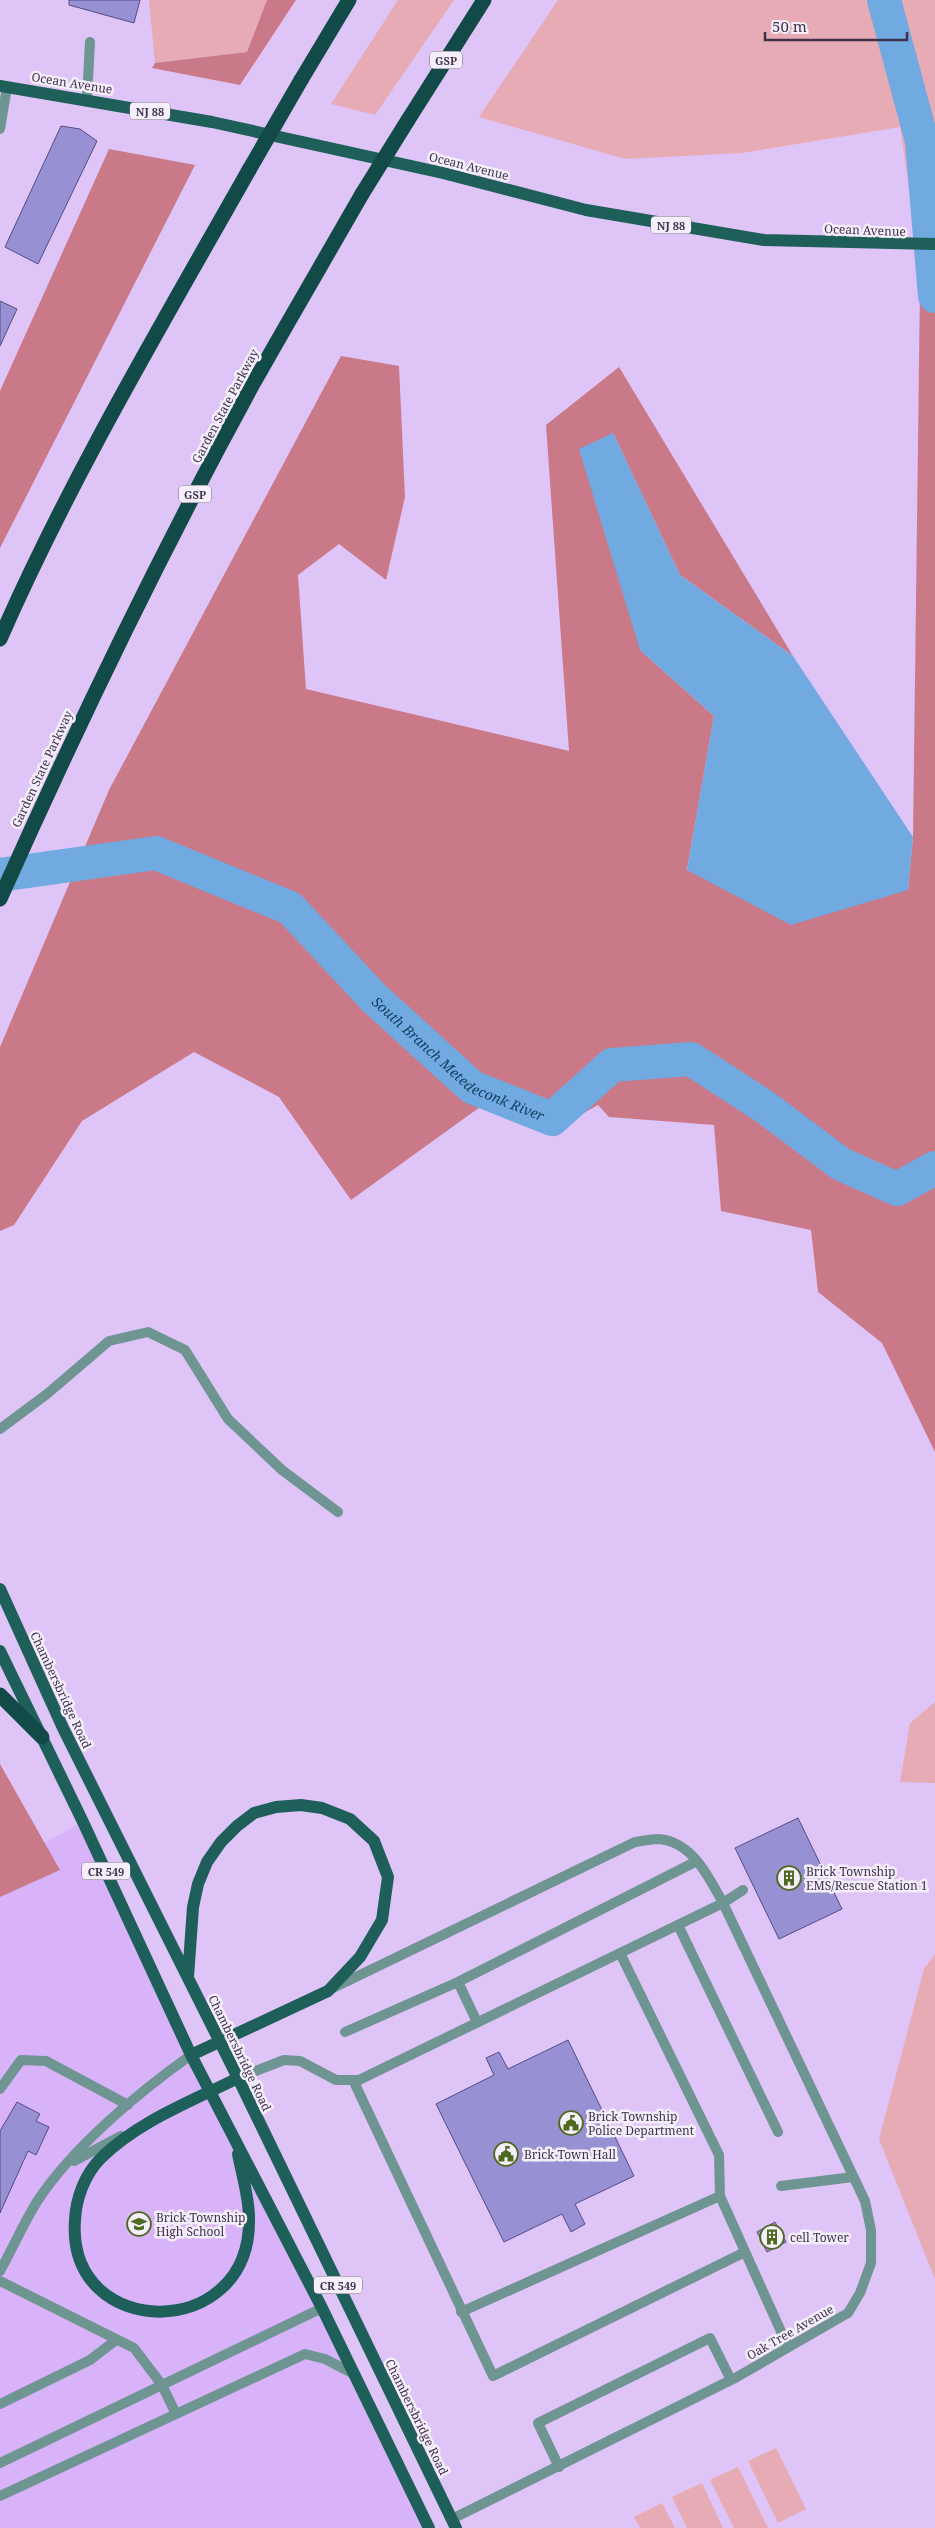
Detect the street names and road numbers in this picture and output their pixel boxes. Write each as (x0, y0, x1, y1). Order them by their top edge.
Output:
road number: GSP (430, 52, 462, 68)
street label: Ocean Avenue (30, 68, 114, 98)
road number: NJ 88 (130, 102, 170, 120)
street label: Ocean Avenue (427, 148, 511, 184)
road number: NJ 88 (651, 216, 691, 234)
street label: Ocean Avenue (824, 220, 906, 240)
street label: Garden State Parkway (188, 346, 262, 466)
road number: GSP (179, 486, 211, 502)
street label: Garden State Parkway (7, 708, 77, 830)
street label: Chambersbridge Road (26, 1629, 96, 1752)
road number: CR 549 (82, 1862, 130, 1880)
street label: Chambersbridge Road (205, 1992, 276, 2114)
road number: CR 549 (314, 2276, 362, 2294)
street label: Oak Tree Avenue (743, 2300, 837, 2364)
street label: Chambersbridge Road (382, 2356, 453, 2478)

